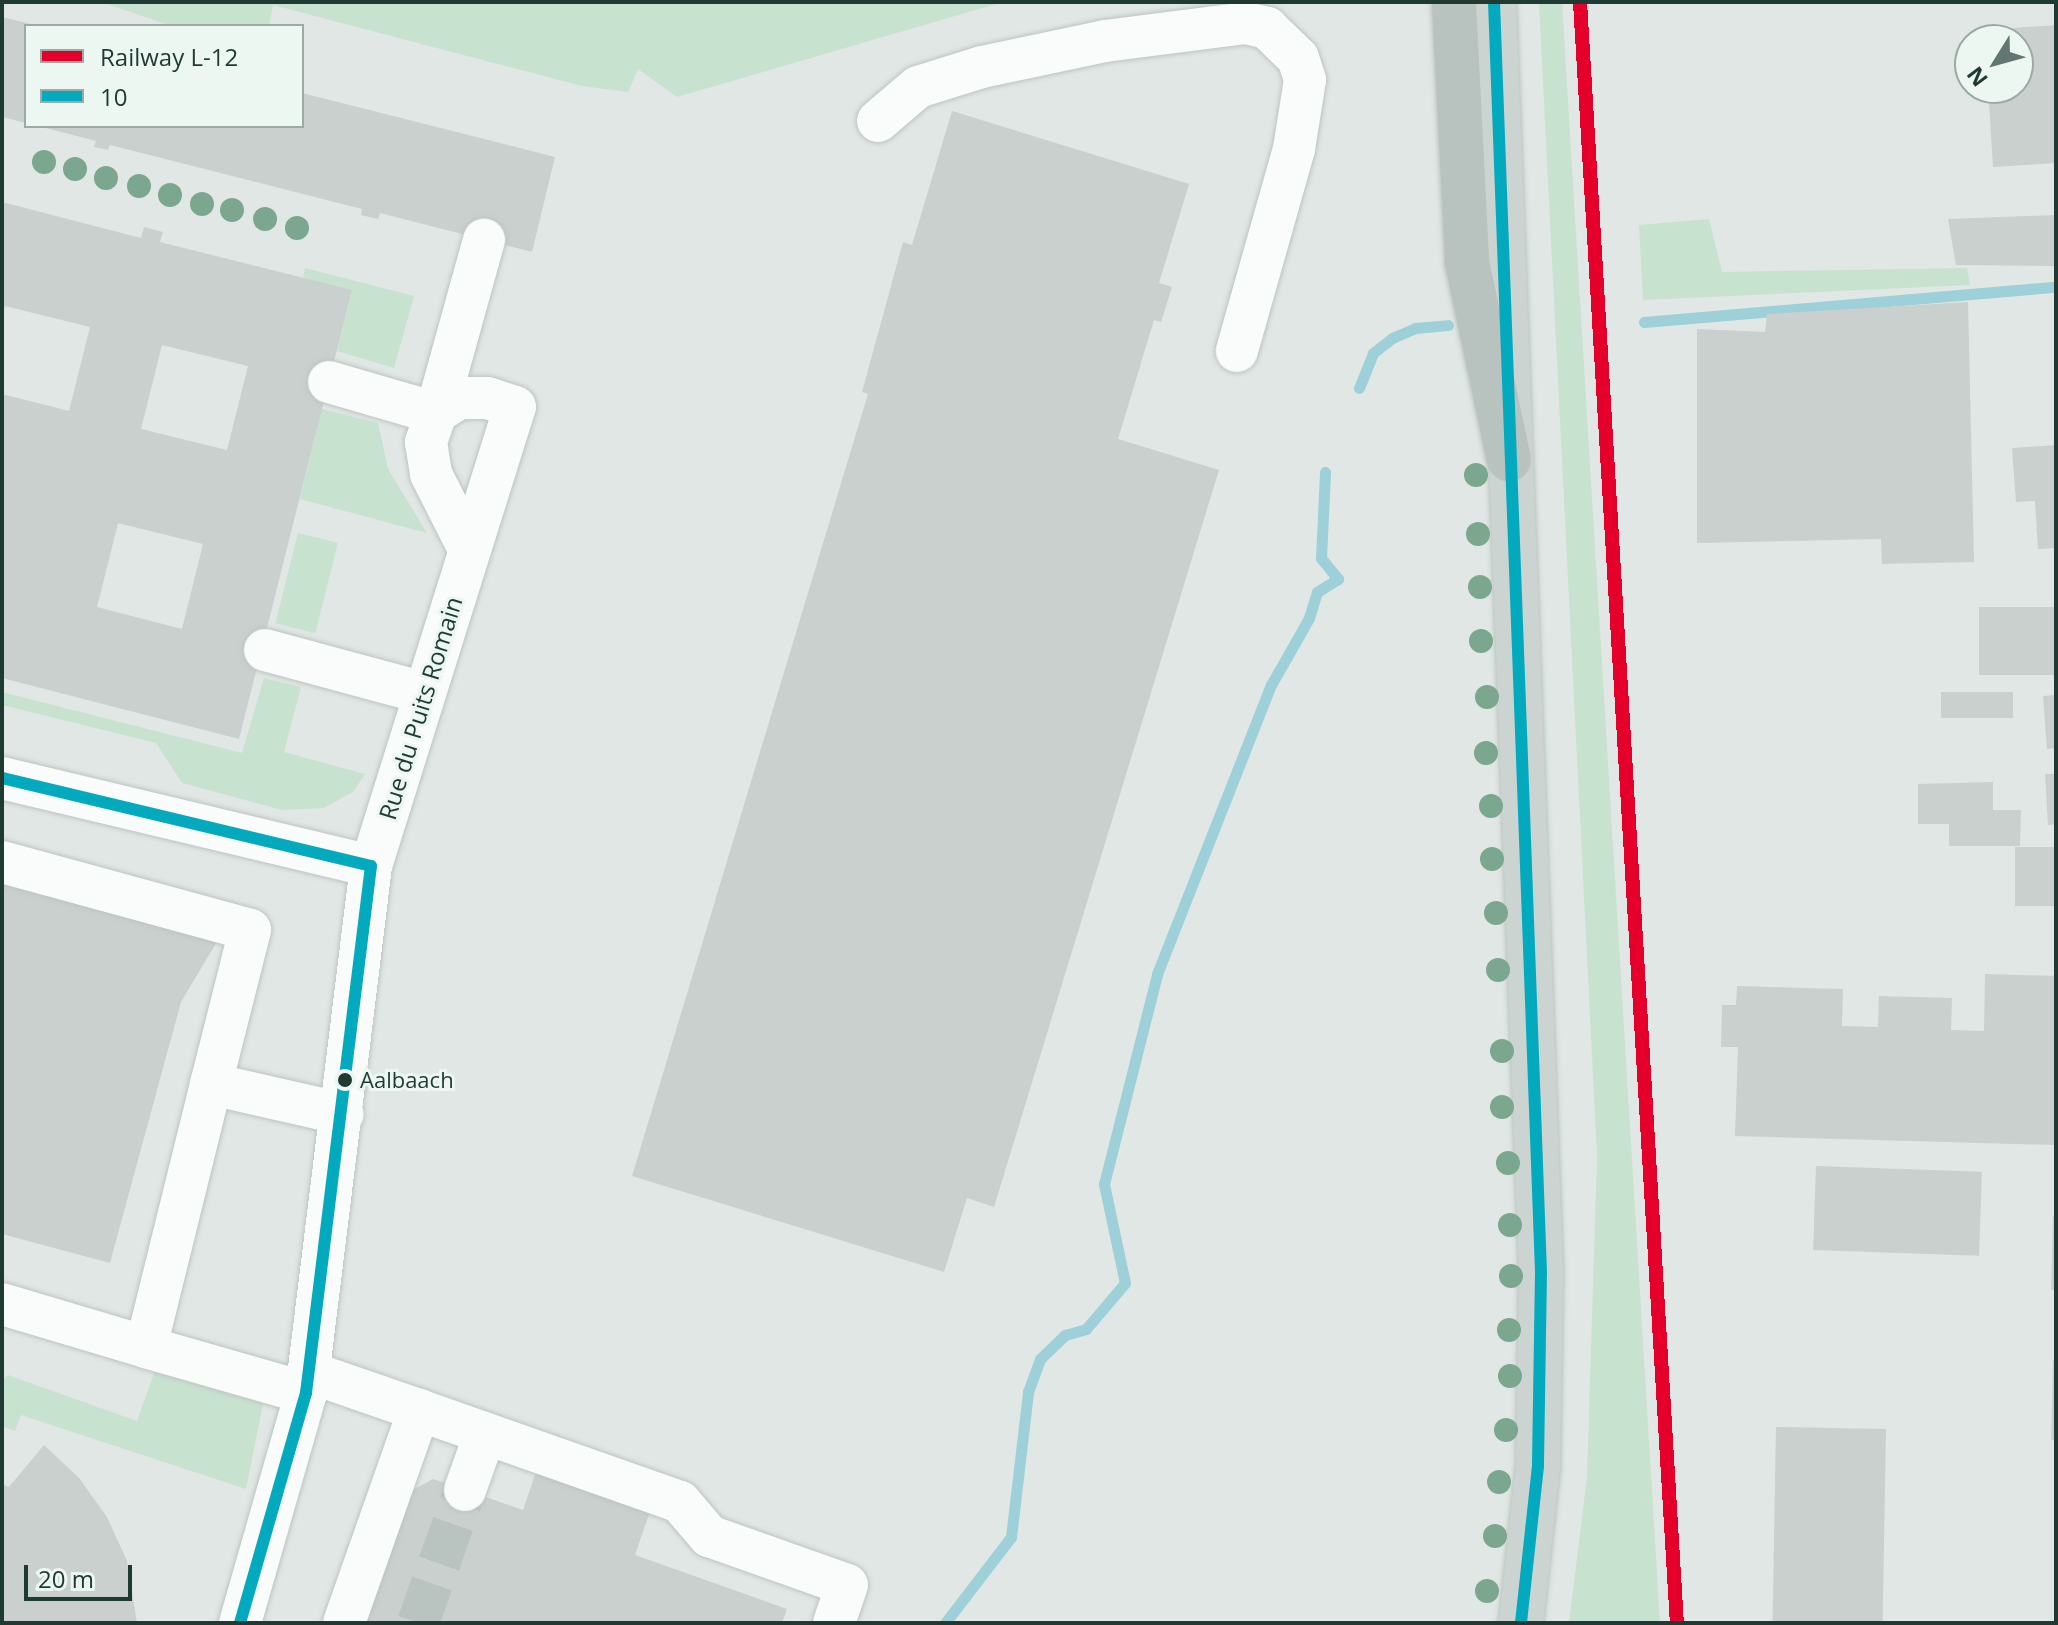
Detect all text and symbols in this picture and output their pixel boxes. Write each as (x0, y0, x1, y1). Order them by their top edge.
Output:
legend (24, 24, 304, 128)
north arrow (1954, 24, 2034, 104)
text: Railway L-12 (100, 40, 238, 73)
text: N (1959, 61, 1994, 93)
text: 10 (100, 80, 127, 113)
street label: Rue du Puits Romain (372, 593, 468, 823)
place label: Aalbaach (360, 1067, 454, 1093)
marker: Aalbaach (337, 1072, 353, 1088)
scale bar (28, 1549, 136, 1599)
text: 20 m (38, 1562, 94, 1595)

